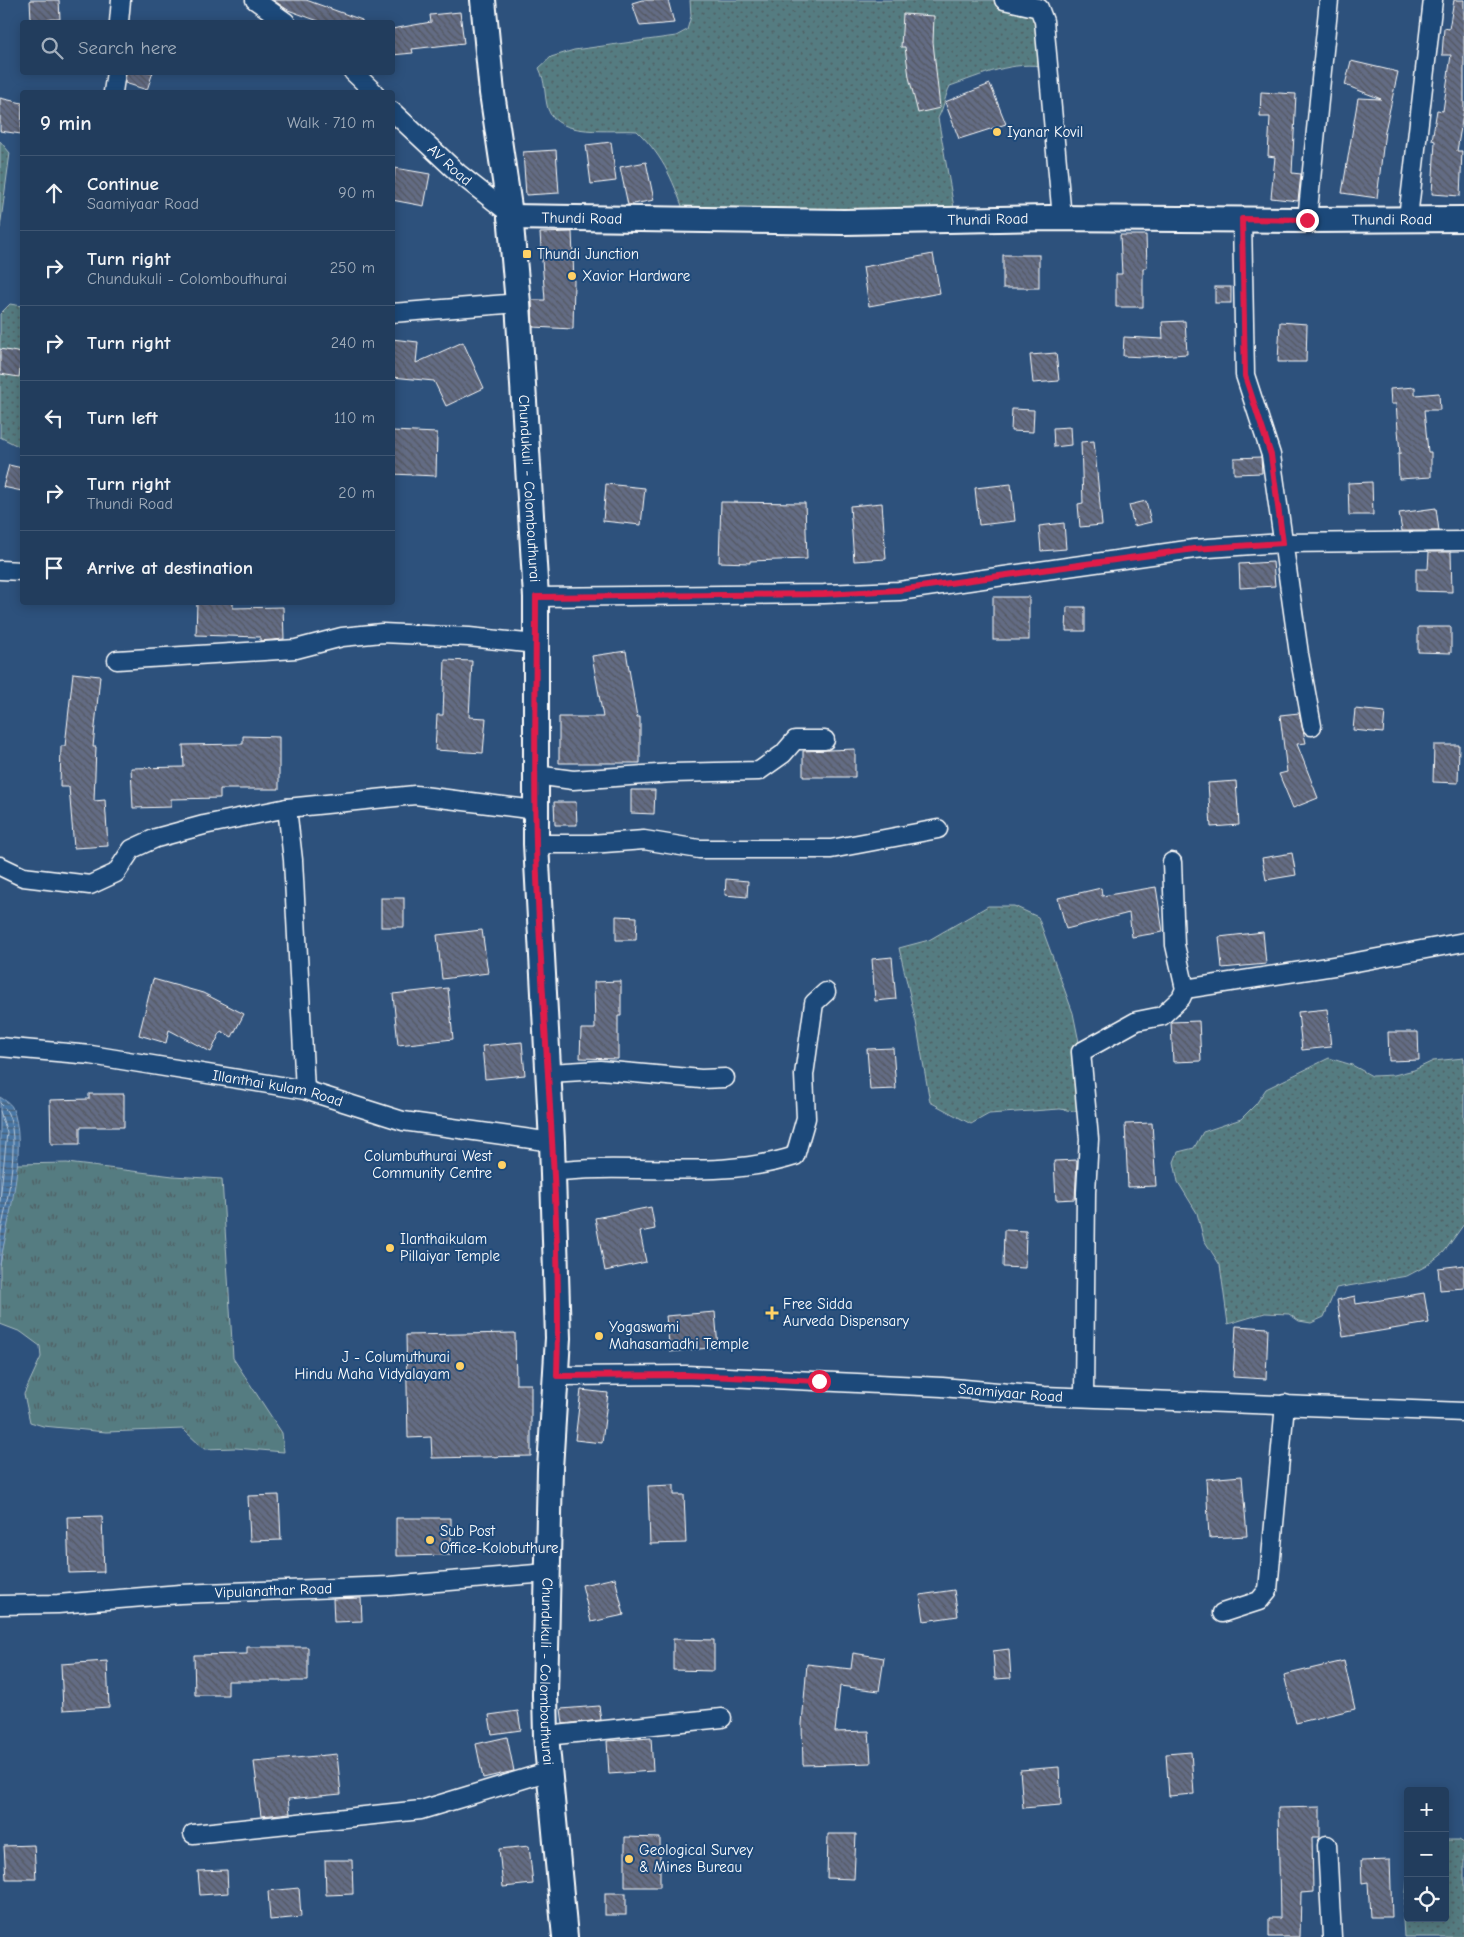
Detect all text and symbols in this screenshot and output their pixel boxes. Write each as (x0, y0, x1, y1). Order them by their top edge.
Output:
search box (20, 20, 395, 75)
icon: search (38, 34, 66, 62)
text: Search here (78, 37, 177, 59)
text: 9 min (40, 111, 92, 135)
text: Walk · 710 m (287, 114, 375, 132)
place label: Iyanar Kovil (1007, 123, 1083, 141)
marker: Iyanar Kovil (991, 126, 1003, 138)
street label: AV Road (424, 140, 476, 189)
text: Continue (87, 173, 159, 195)
icon: ahead (40, 179, 68, 207)
text: 90 m (338, 184, 375, 202)
text: Saamiyaar Road (87, 195, 199, 213)
street label: Thundi Road (542, 208, 622, 228)
street label: Thundi Road (947, 209, 1028, 229)
route end (1296, 209, 1319, 232)
street label: Thundi Road (1352, 210, 1432, 229)
place label: Thundi Junction (537, 245, 639, 263)
text: Turn right (87, 248, 171, 270)
marker: Thundi Junction (521, 248, 533, 260)
icon: right (40, 254, 68, 282)
text: 250 m (330, 259, 375, 277)
place label: Xavior Hardware (582, 267, 691, 285)
text: Chundukuli - Colombouthurai (87, 270, 287, 288)
marker: Xavior Hardware (566, 270, 578, 282)
icon: right (40, 329, 68, 357)
text: Turn right (87, 332, 171, 354)
text: 240 m (331, 334, 375, 352)
street label: Chundukuli - Colombouthurai (515, 394, 544, 583)
icon: left (40, 404, 68, 432)
text: Turn left (87, 407, 158, 429)
text: 110 m (334, 409, 375, 427)
text: Turn right (87, 473, 171, 495)
icon: right (40, 479, 68, 507)
text: 20 m (338, 484, 375, 502)
text: Thundi Road (87, 495, 173, 513)
icon: arrive (40, 554, 68, 582)
text: Arrive at destination (87, 557, 253, 579)
street label: Illanthai kulam Road (211, 1066, 345, 1110)
place label: Columbuthurai West Community Centre (364, 1147, 493, 1182)
marker: Columbuthurai West Community Centre (496, 1159, 508, 1171)
place label: Ilanthaikulam Pillaiyar Temple (400, 1230, 501, 1265)
marker: Ilanthaikulam Pillaiyar Temple (384, 1242, 396, 1254)
place label: Free Sidda Aurveda Dispensary (783, 1295, 909, 1330)
marker: Free Sidda Aurveda Dispensary (765, 1306, 779, 1320)
place label: Yogaswami Mahasamadhi Temple (609, 1318, 749, 1353)
marker: Yogaswami Mahasamadhi Temple (593, 1330, 605, 1342)
place label: J - Columuthurai Hindu Maha Vidyalayam (294, 1348, 450, 1383)
marker: J - Columuthurai Hindu Maha Vidyalayam (454, 1360, 466, 1372)
route start (808, 1370, 831, 1393)
street label: Saamiyaar Road (957, 1379, 1063, 1406)
place label: Sub Post Office-Kolobuthure (440, 1522, 559, 1557)
marker: Sub Post Office-Kolobuthure (424, 1534, 436, 1546)
street label: Chundukuli - Colombouthurai (536, 1577, 558, 1766)
street label: Vipulanathar Road (214, 1579, 333, 1602)
map controls (1404, 1787, 1449, 1922)
button: + (1404, 1787, 1449, 1832)
button: − (1404, 1832, 1449, 1877)
place label: Geological Survey & Mines Bureau (639, 1841, 753, 1876)
marker: Geological Survey & Mines Bureau (623, 1853, 635, 1865)
button: locate (1404, 1877, 1449, 1922)

